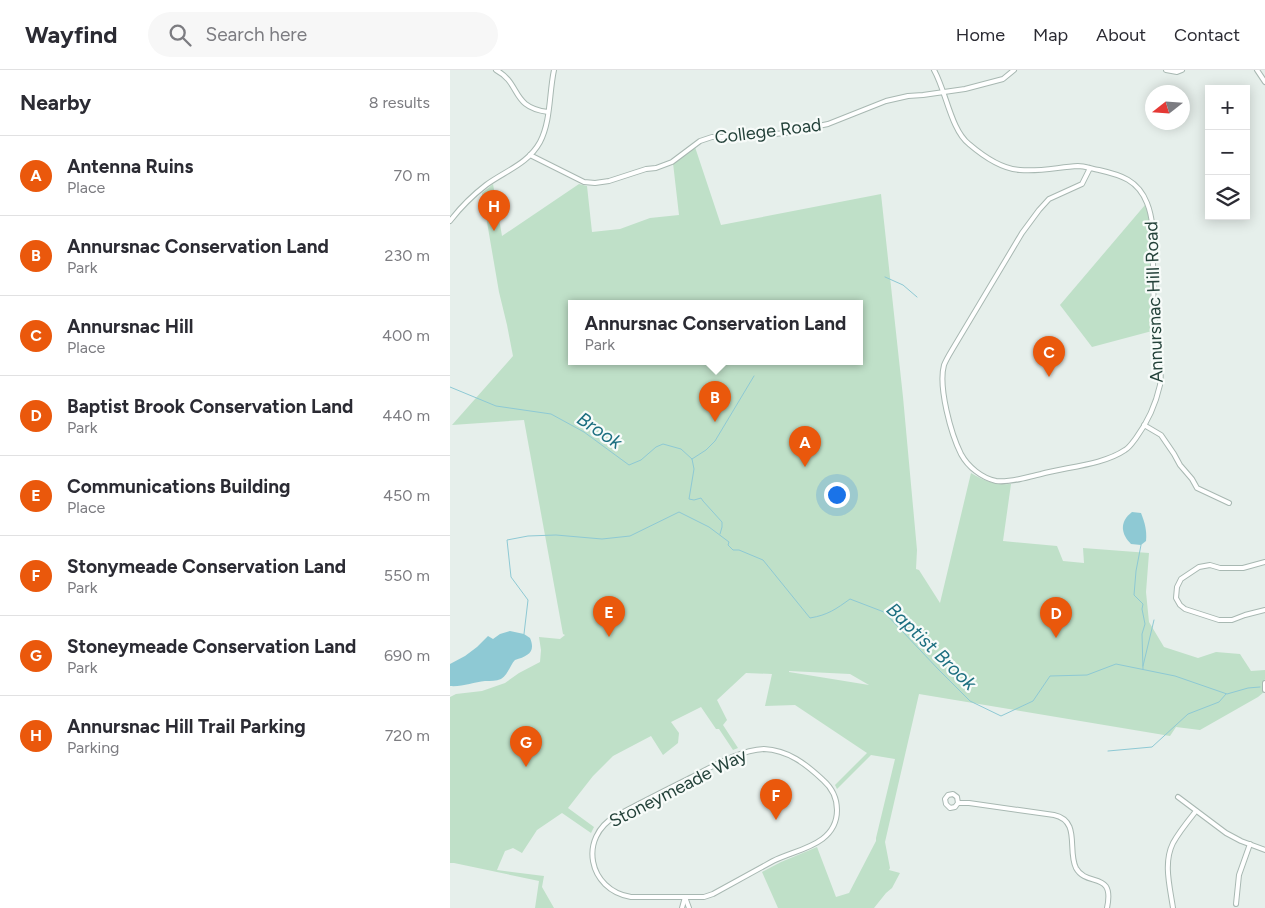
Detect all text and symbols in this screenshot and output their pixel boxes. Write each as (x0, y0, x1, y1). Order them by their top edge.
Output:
search box (148, 12, 498, 57)
text: Wayfind (25, 20, 118, 49)
icon: search (166, 21, 194, 49)
text: Search here (206, 23, 307, 46)
text: Home (956, 24, 1005, 46)
text: Map (1033, 24, 1068, 46)
text: About (1096, 24, 1146, 46)
text: Contact (1174, 24, 1240, 46)
north arrow (1145, 85, 1190, 130)
map controls (1205, 85, 1250, 220)
button: + (1205, 85, 1250, 130)
text: Nearby (20, 90, 91, 115)
text: 8 results (369, 93, 430, 112)
street label: College Road (713, 114, 823, 148)
button: − (1205, 130, 1250, 175)
text: Antenna Ruins (67, 155, 193, 178)
text: A (30, 166, 42, 185)
text: 70 m (394, 166, 430, 185)
button: layers (1205, 175, 1250, 220)
text: Place (67, 178, 105, 197)
pin: H (478, 190, 510, 231)
street label: Annursnac Hill Road (1140, 221, 1168, 383)
text: Annursnac Conservation Land (67, 235, 329, 258)
text: B (31, 246, 41, 265)
text: 230 m (385, 246, 430, 265)
text: Park (67, 258, 97, 277)
popup (568, 300, 863, 365)
text: Annursnac Conservation Land (585, 312, 846, 335)
text: Annursnac Hill (67, 315, 193, 338)
text: C (30, 326, 42, 345)
text: 400 m (382, 326, 430, 345)
text: Park (585, 335, 615, 354)
pin: C (1033, 336, 1065, 377)
text: Place (67, 338, 105, 357)
pin: B (699, 381, 731, 422)
text: Baptist Brook Conservation Land (67, 395, 353, 418)
text: D (30, 406, 42, 425)
text: 440 m (382, 406, 430, 425)
water label: Brook (573, 407, 627, 454)
text: Park (67, 418, 97, 437)
pin: A (789, 426, 821, 467)
text: Communications Building (67, 475, 290, 498)
your location (824, 482, 850, 508)
text: E (31, 486, 41, 505)
text: 450 m (383, 486, 430, 505)
text: Place (67, 498, 105, 517)
text: Stonymeade Conservation Land (67, 555, 346, 578)
text: F (32, 566, 40, 585)
text: 550 m (384, 566, 430, 585)
text: Park (67, 578, 97, 597)
pin: E (593, 596, 625, 637)
pin: D (1040, 597, 1072, 638)
water label: Baptist Brook (882, 598, 982, 696)
text: Stoneymeade Conservation Land (67, 635, 356, 658)
text: G (30, 646, 42, 665)
text: 690 m (384, 646, 430, 665)
text: Park (67, 658, 97, 677)
text: Annursnac Hill Trail Parking (67, 715, 306, 738)
text: H (30, 726, 42, 745)
text: 720 m (385, 726, 430, 745)
pin: G (510, 726, 542, 767)
text: Parking (67, 738, 119, 757)
street label: Stoneymeade Way (605, 744, 751, 832)
pin: F (760, 779, 792, 820)

